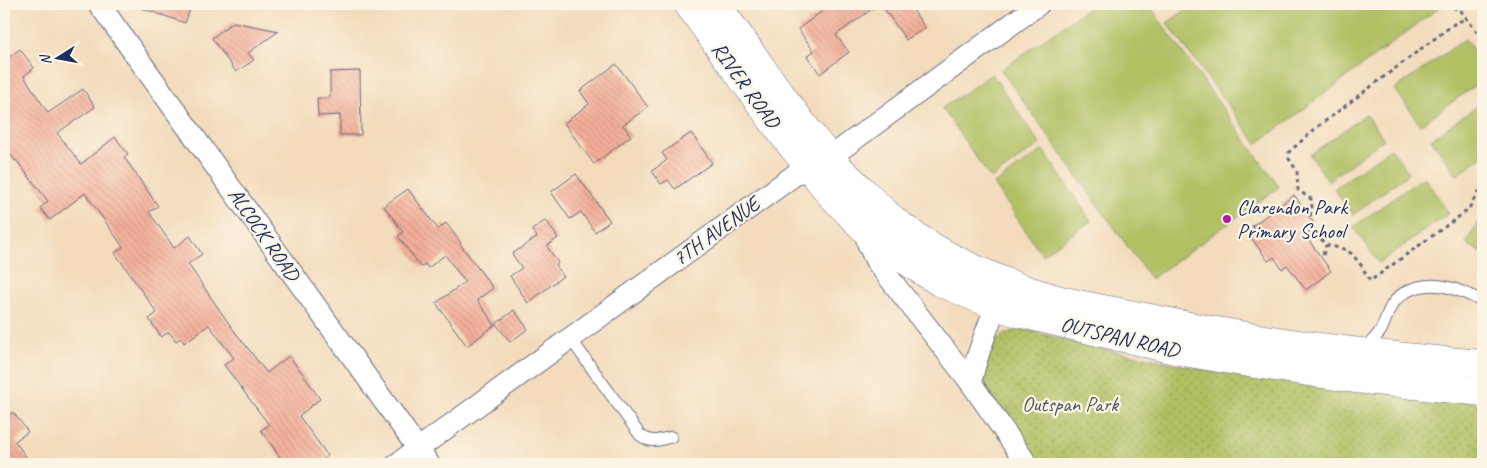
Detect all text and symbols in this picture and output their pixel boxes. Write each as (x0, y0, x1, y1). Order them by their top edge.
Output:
north arrow (32, 32, 82, 82)
street label: RIVER ROAD (706, 37, 787, 135)
text: N (36, 52, 55, 66)
street label: ALCOCK ROAD (223, 182, 307, 287)
street label: 7TH AVENUE (667, 189, 767, 271)
place label: Clarendon Park Primary School (1237, 194, 1349, 244)
marker: Clarendon Park Primary School (1221, 213, 1233, 225)
street label: OUTSPAN ROAD (1058, 311, 1184, 364)
park label: Outspan Park (1022, 391, 1119, 417)

